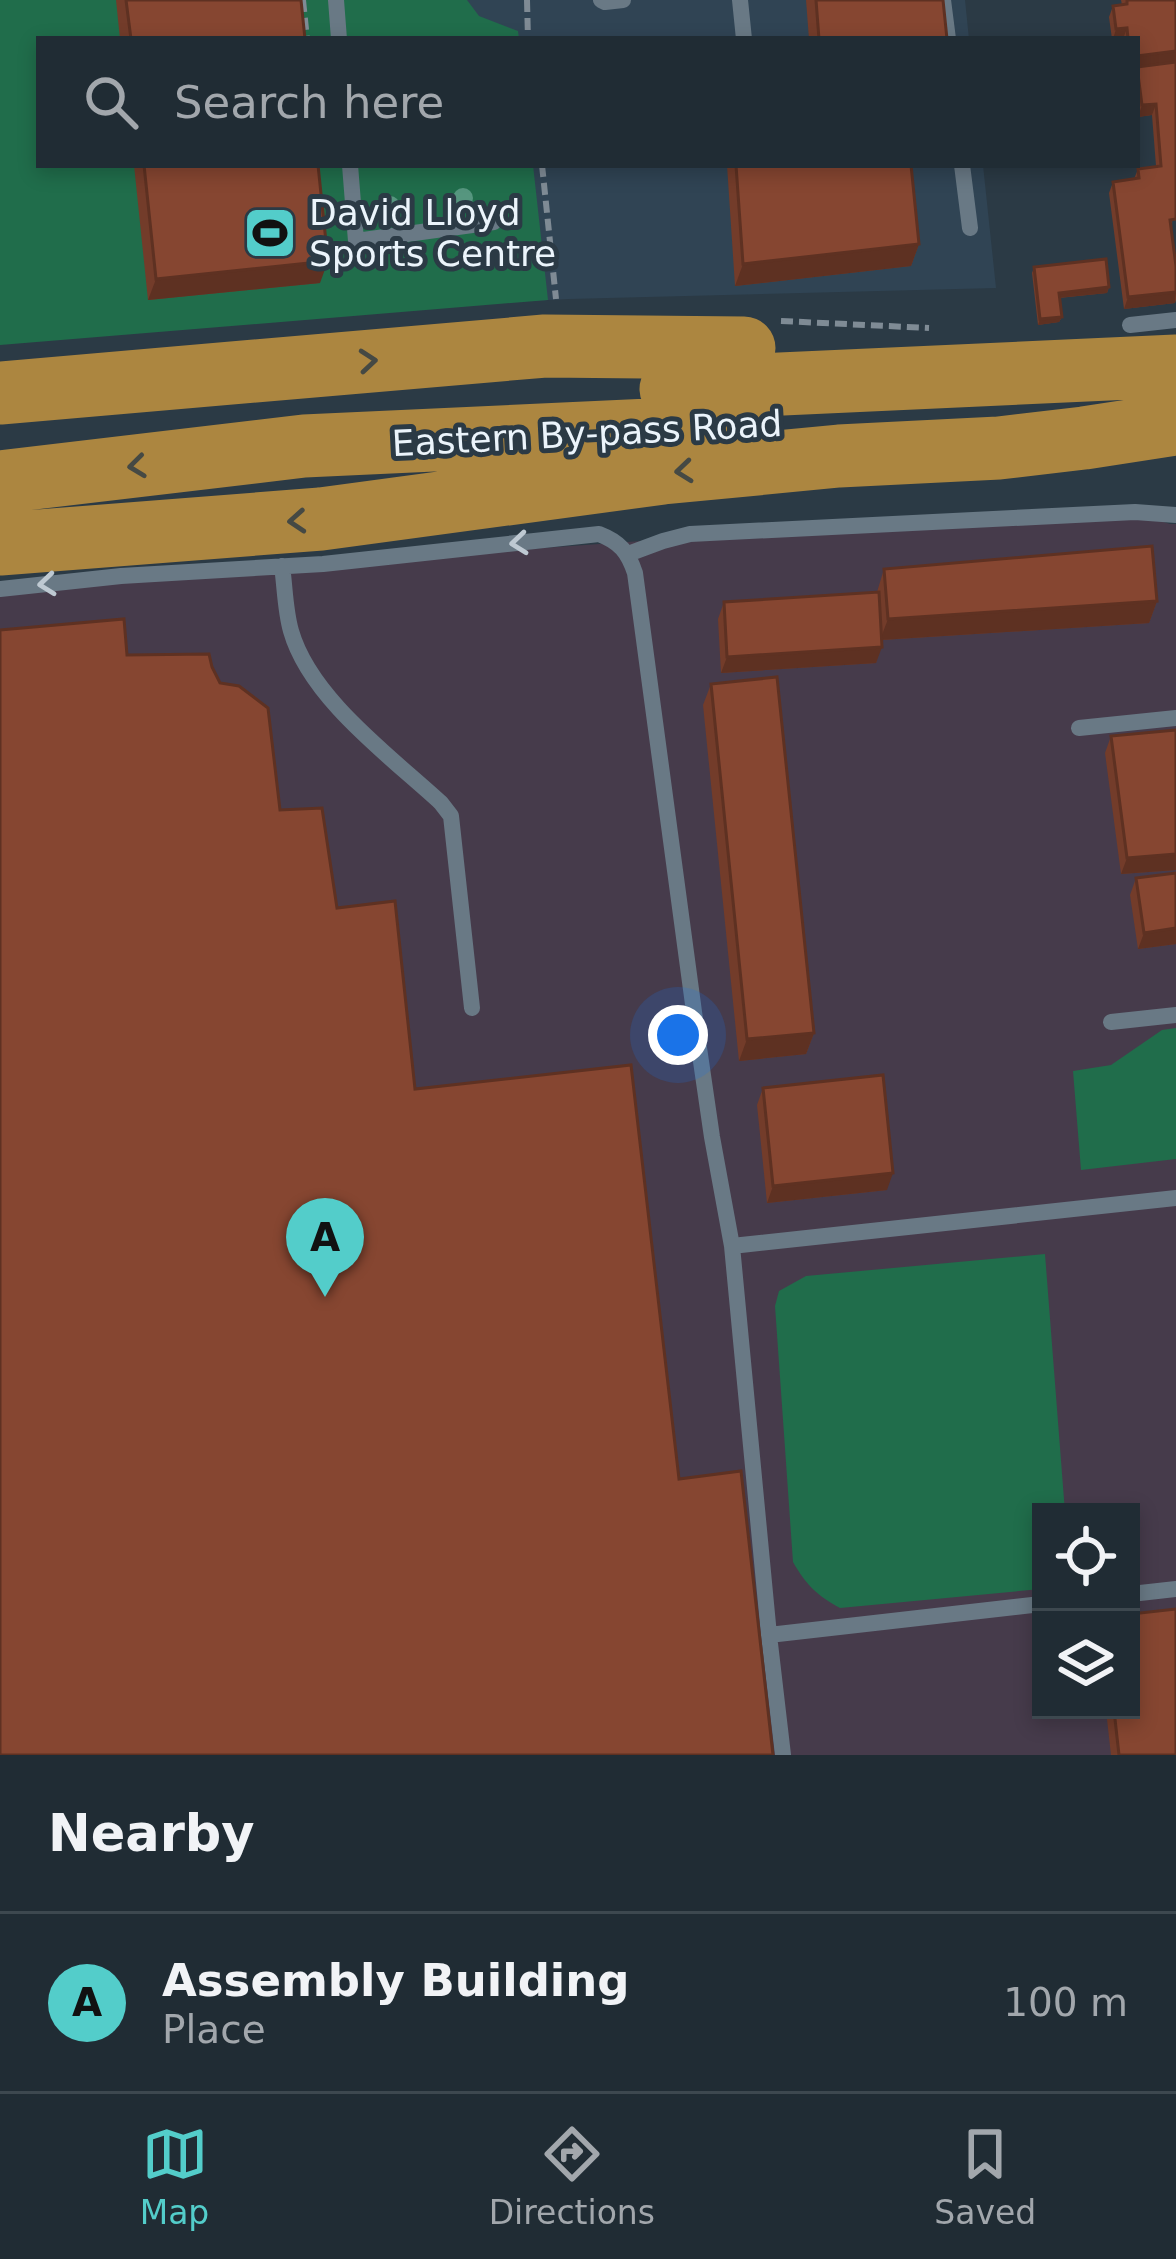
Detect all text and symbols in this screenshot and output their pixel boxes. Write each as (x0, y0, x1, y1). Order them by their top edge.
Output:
search box (36, 36, 1140, 168)
icon: search (78, 69, 144, 135)
text: Search here (174, 76, 444, 129)
place label: David Lloyd Sports Centre (309, 192, 556, 274)
sports icon: David Lloyd Sports Centre (242, 205, 298, 261)
one-way arrow (359, 349, 378, 374)
street label: Eastern By-pass Road (391, 403, 783, 464)
one-way arrow (127, 452, 147, 478)
one-way arrow (674, 458, 693, 483)
one-way arrow (287, 507, 306, 533)
one-way arrow (509, 530, 528, 555)
one-way arrow (37, 570, 57, 596)
your location (648, 1005, 708, 1065)
pin: A (286, 1198, 364, 1297)
map controls (1032, 1503, 1140, 1719)
button: locate (1032, 1503, 1140, 1611)
button: layers (1032, 1611, 1140, 1719)
text: Nearby (48, 1804, 255, 1863)
text: Assembly Building (162, 1954, 630, 2007)
text: A (72, 1980, 102, 2025)
text: 100 m (1003, 1980, 1128, 2025)
text: Place (162, 2007, 266, 2052)
tab: Map (140, 2121, 209, 2232)
tab: Directions (489, 2121, 655, 2232)
tab: Saved (934, 2121, 1036, 2232)

